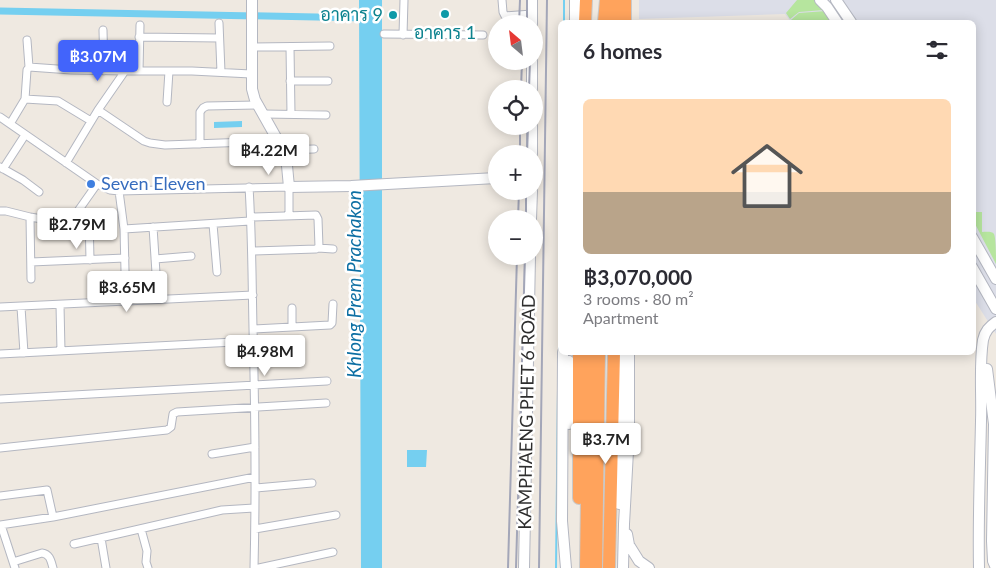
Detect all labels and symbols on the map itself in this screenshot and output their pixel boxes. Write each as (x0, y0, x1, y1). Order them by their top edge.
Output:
place label: อาคาร 9 (320, 3, 383, 25)
marker: อาคาร 1 (439, 8, 451, 20)
marker: อาคาร 9 (387, 9, 399, 21)
north arrow (488, 15, 542, 70)
place label: อาคาร 1 (414, 21, 476, 43)
pin: ฿3.07M (57, 39, 139, 82)
pin: ฿4.22M (228, 134, 310, 176)
place label: Seven Eleven (101, 172, 206, 194)
marker: Seven Eleven (85, 178, 97, 190)
water label: Khlong Prem Prachakon (342, 190, 365, 378)
pin: ฿2.79M (36, 208, 118, 250)
pin: ฿3.65M (86, 270, 168, 313)
street label: KAMPHAENG PHET 6 ROAD (513, 294, 539, 530)
pin: ฿4.98M (224, 334, 306, 377)
pin: ฿3.7M (571, 422, 641, 465)

